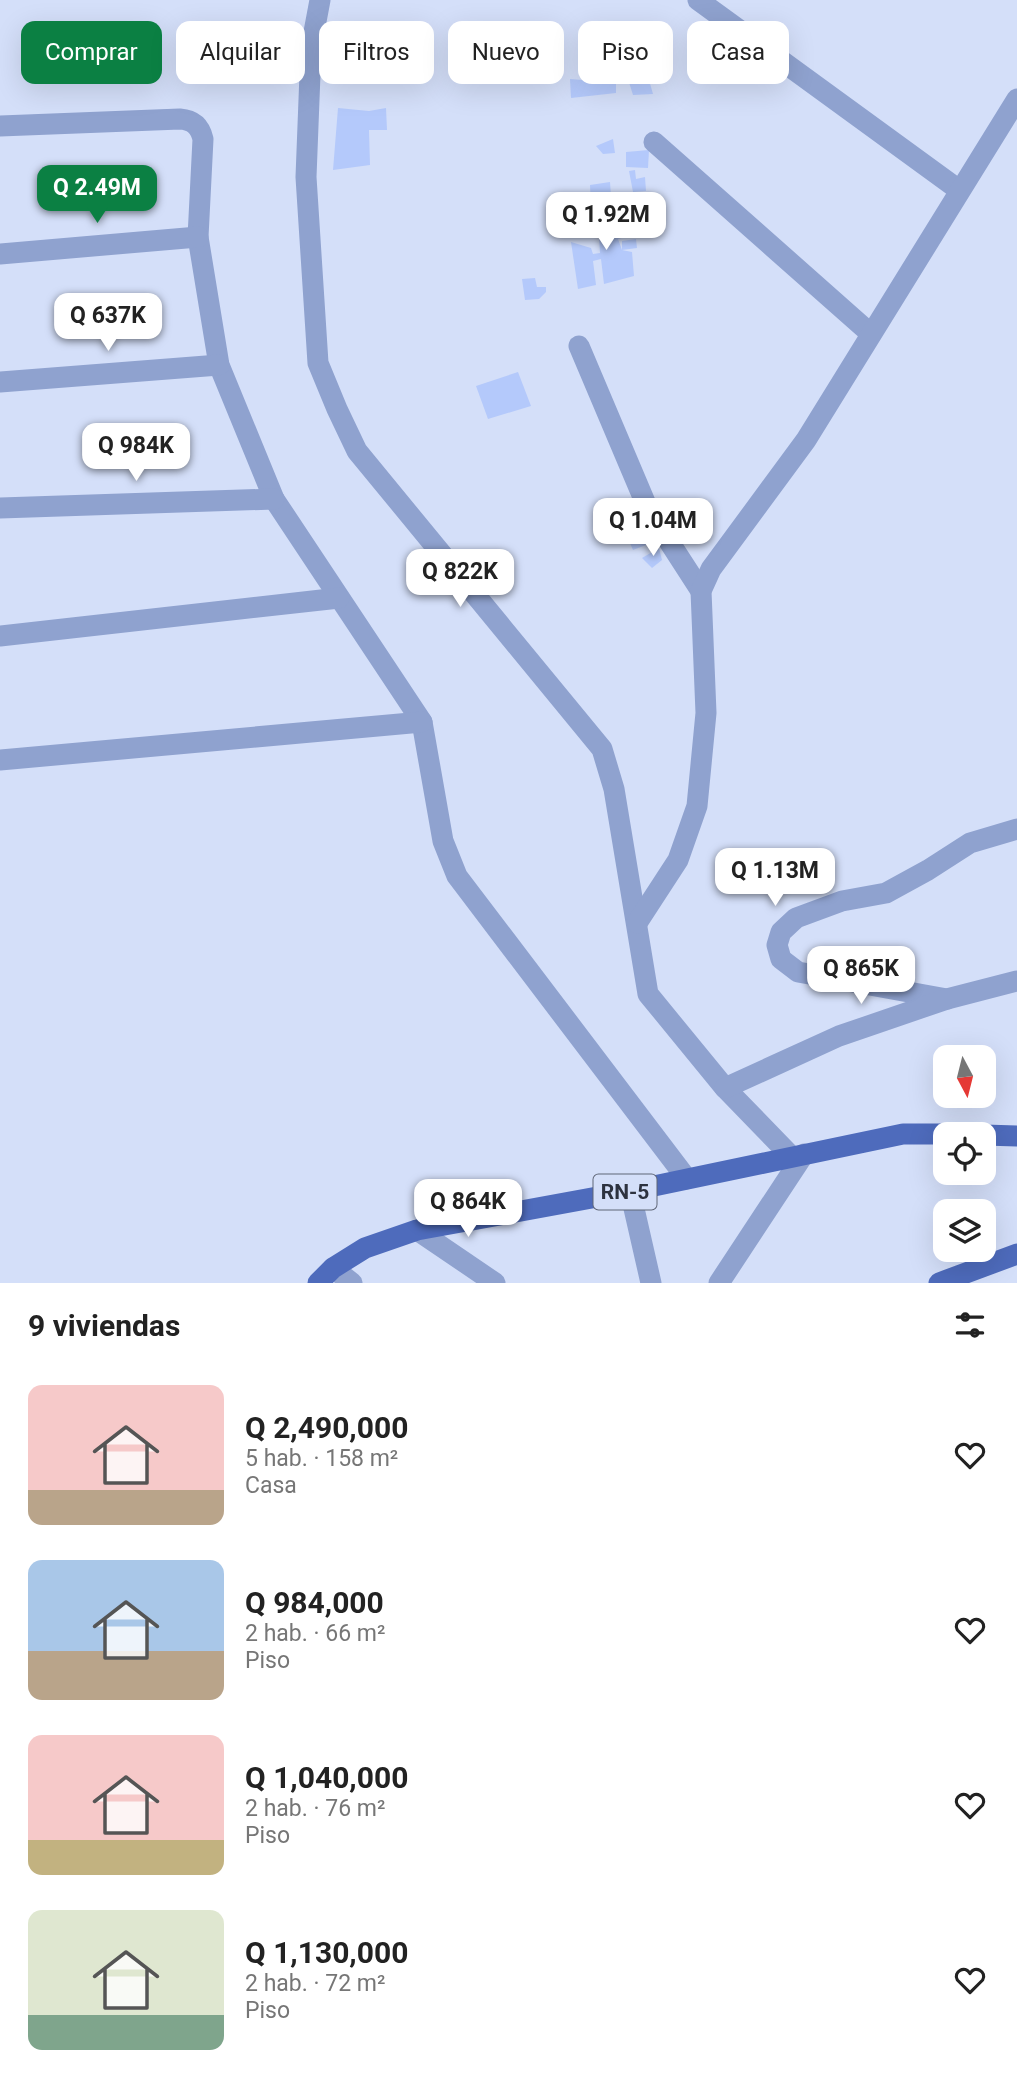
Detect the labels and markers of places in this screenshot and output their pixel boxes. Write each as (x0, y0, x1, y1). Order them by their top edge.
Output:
pin: Q 2.49M (32, 166, 162, 225)
pin: Q 1.92M (541, 192, 671, 252)
pin: Q 637K (51, 294, 165, 353)
pin: Q 984K (79, 424, 193, 483)
pin: Q 1.04M (588, 498, 718, 558)
pin: Q 822K (403, 550, 517, 609)
pin: Q 1.13M (710, 848, 840, 908)
pin: Q 865K (804, 946, 918, 1006)
pin: Q 864K (411, 1180, 525, 1239)

